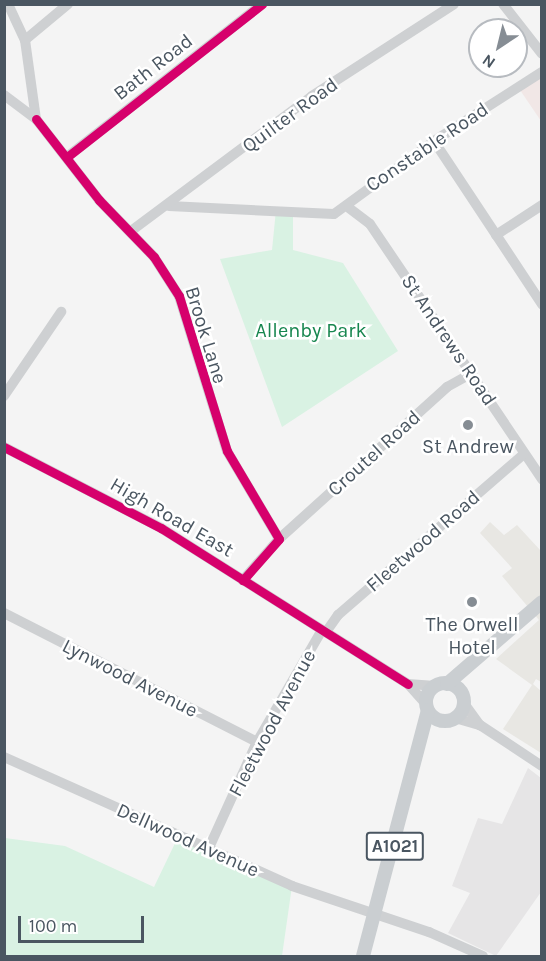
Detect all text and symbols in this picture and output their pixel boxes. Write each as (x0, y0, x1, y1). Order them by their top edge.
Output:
north arrow (468, 18, 528, 78)
street label: Bath Road (109, 29, 197, 105)
text: N (478, 50, 499, 73)
street label: Quilter Road (237, 72, 343, 158)
street label: Constable Road (361, 97, 493, 197)
street label: St Andrews Road (396, 270, 502, 410)
street label: Brook Lane (180, 284, 232, 386)
park label: Allenby Park (255, 318, 367, 342)
street label: Croutel Road (323, 405, 425, 501)
marker: St Andrew (461, 418, 475, 432)
place label: St Andrew (422, 434, 514, 458)
street label: High Road East (106, 472, 238, 562)
street label: Fleetwood Road (361, 485, 485, 597)
marker: The Orwell Hotel (465, 595, 479, 609)
place label: The Orwell Hotel (425, 612, 519, 659)
street label: Lynwood Avenue (58, 633, 202, 723)
street label: Fleetwood Avenue (223, 645, 321, 801)
street label: Dellwood Avenue (113, 798, 263, 882)
road number: A1021 (365, 831, 425, 861)
scale bar (21, 904, 147, 942)
text: 100 m (29, 915, 77, 937)

